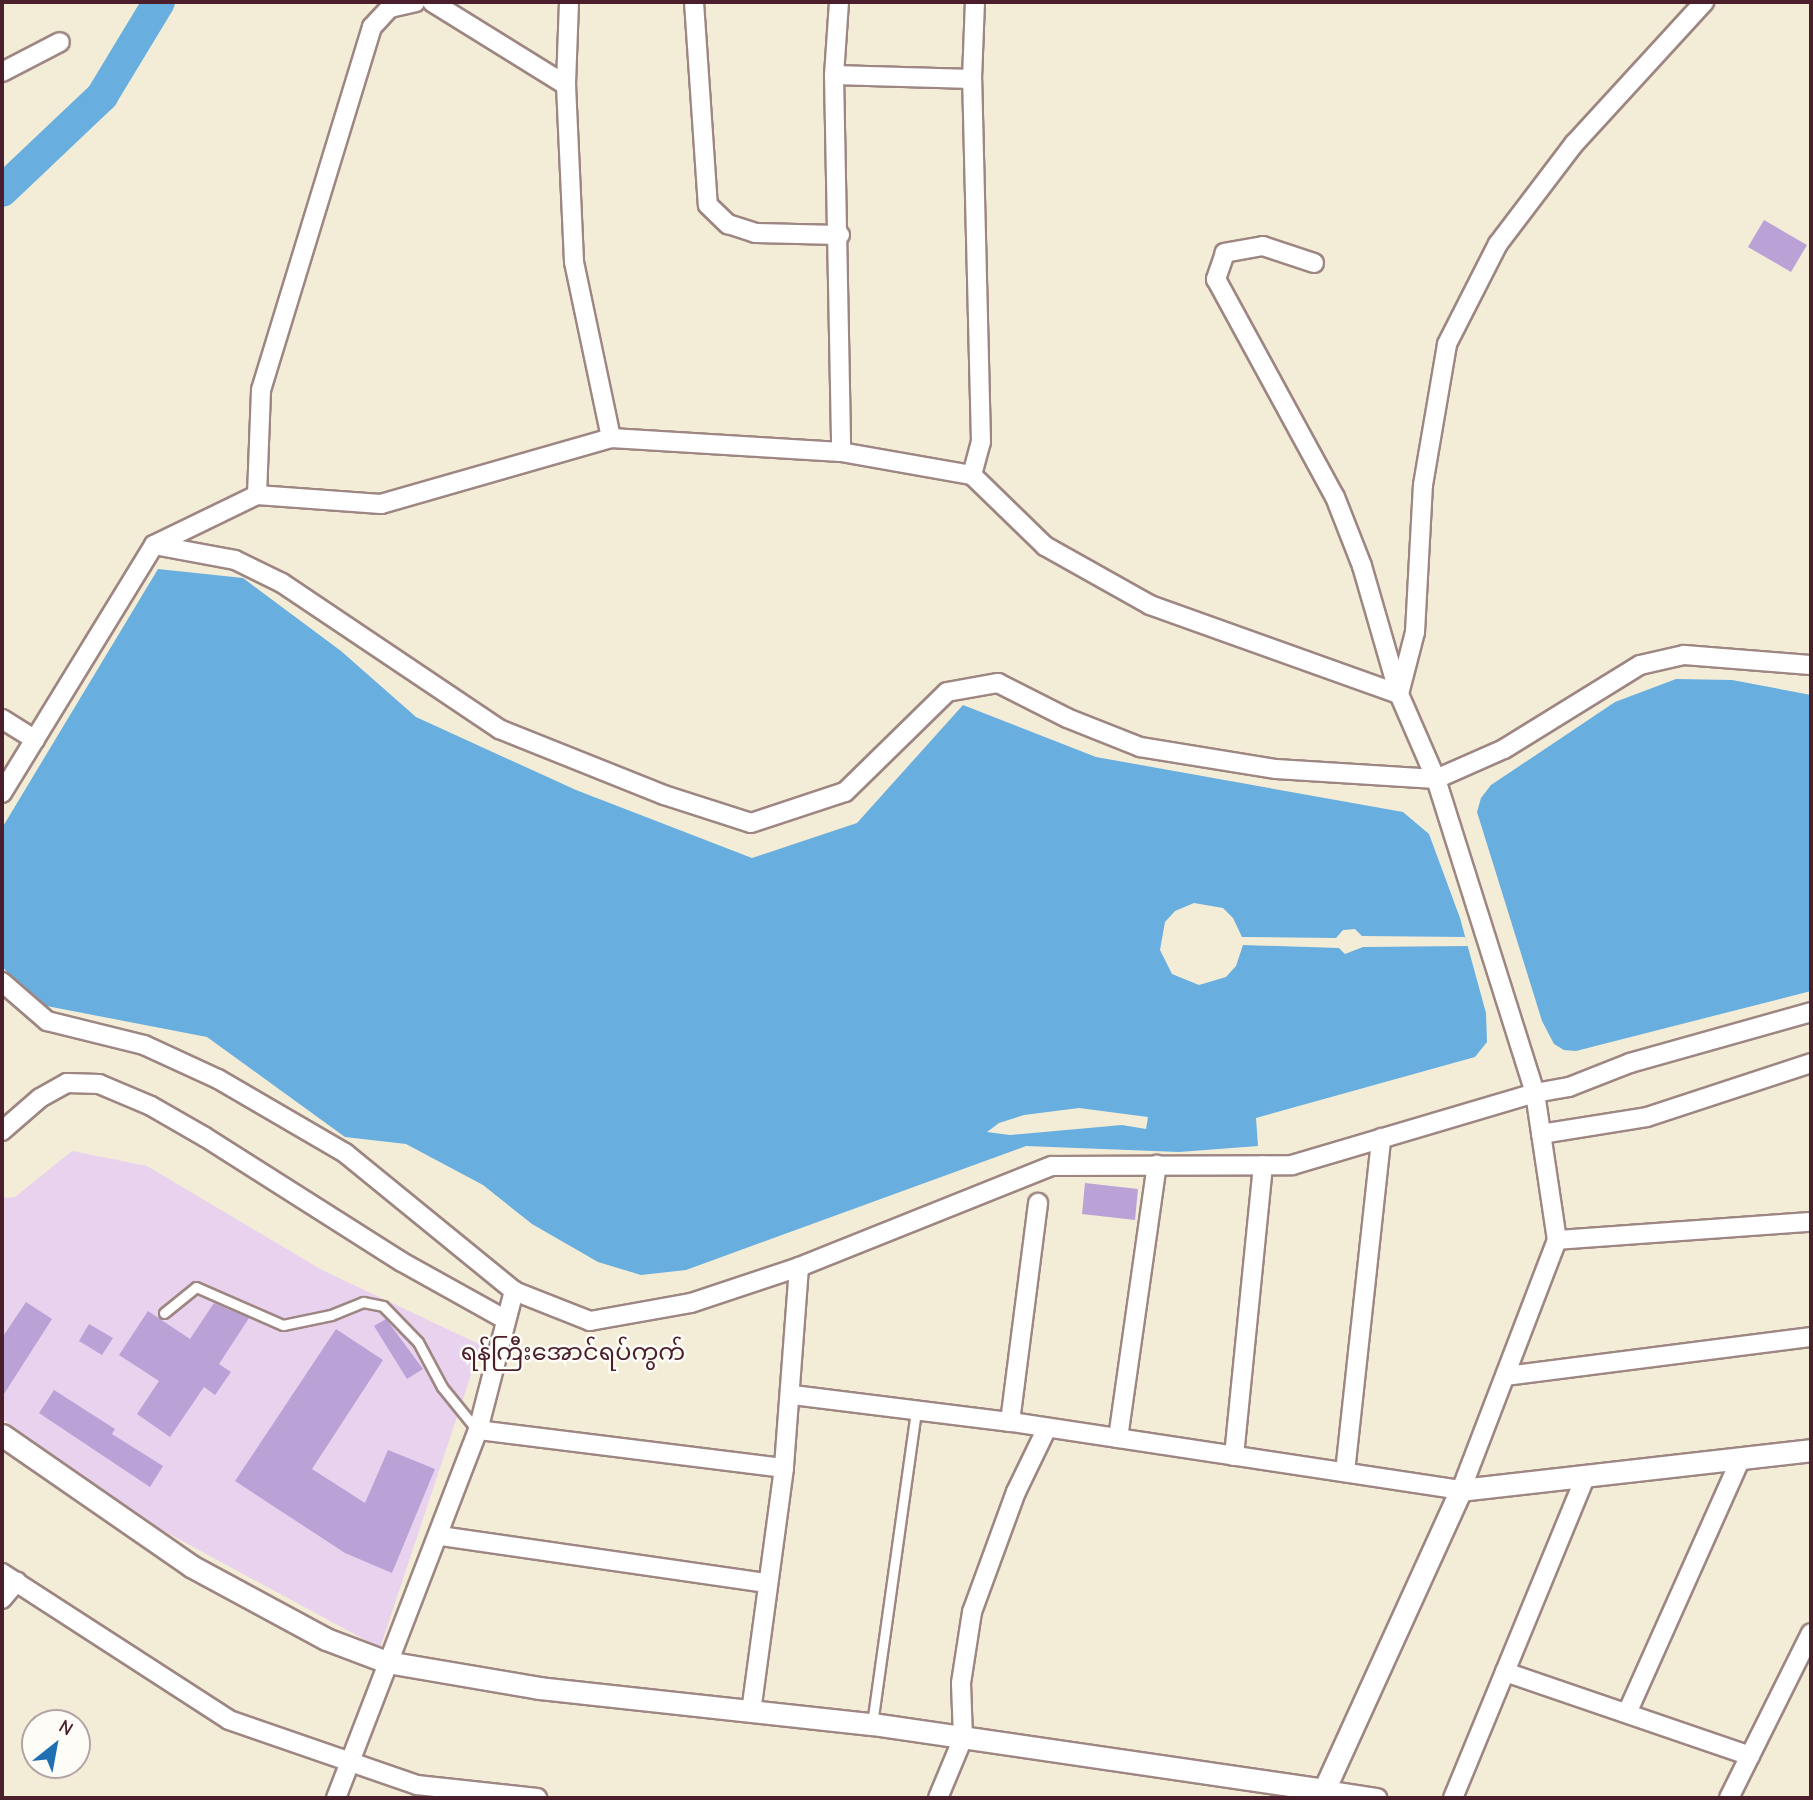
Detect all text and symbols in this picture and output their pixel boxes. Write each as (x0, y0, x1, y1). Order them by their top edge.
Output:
district label: ရန်ကြီးအောင်ရပ်ကွက် (461, 1339, 685, 1367)
north arrow (21, 1709, 91, 1779)
text: N (55, 1715, 77, 1740)

